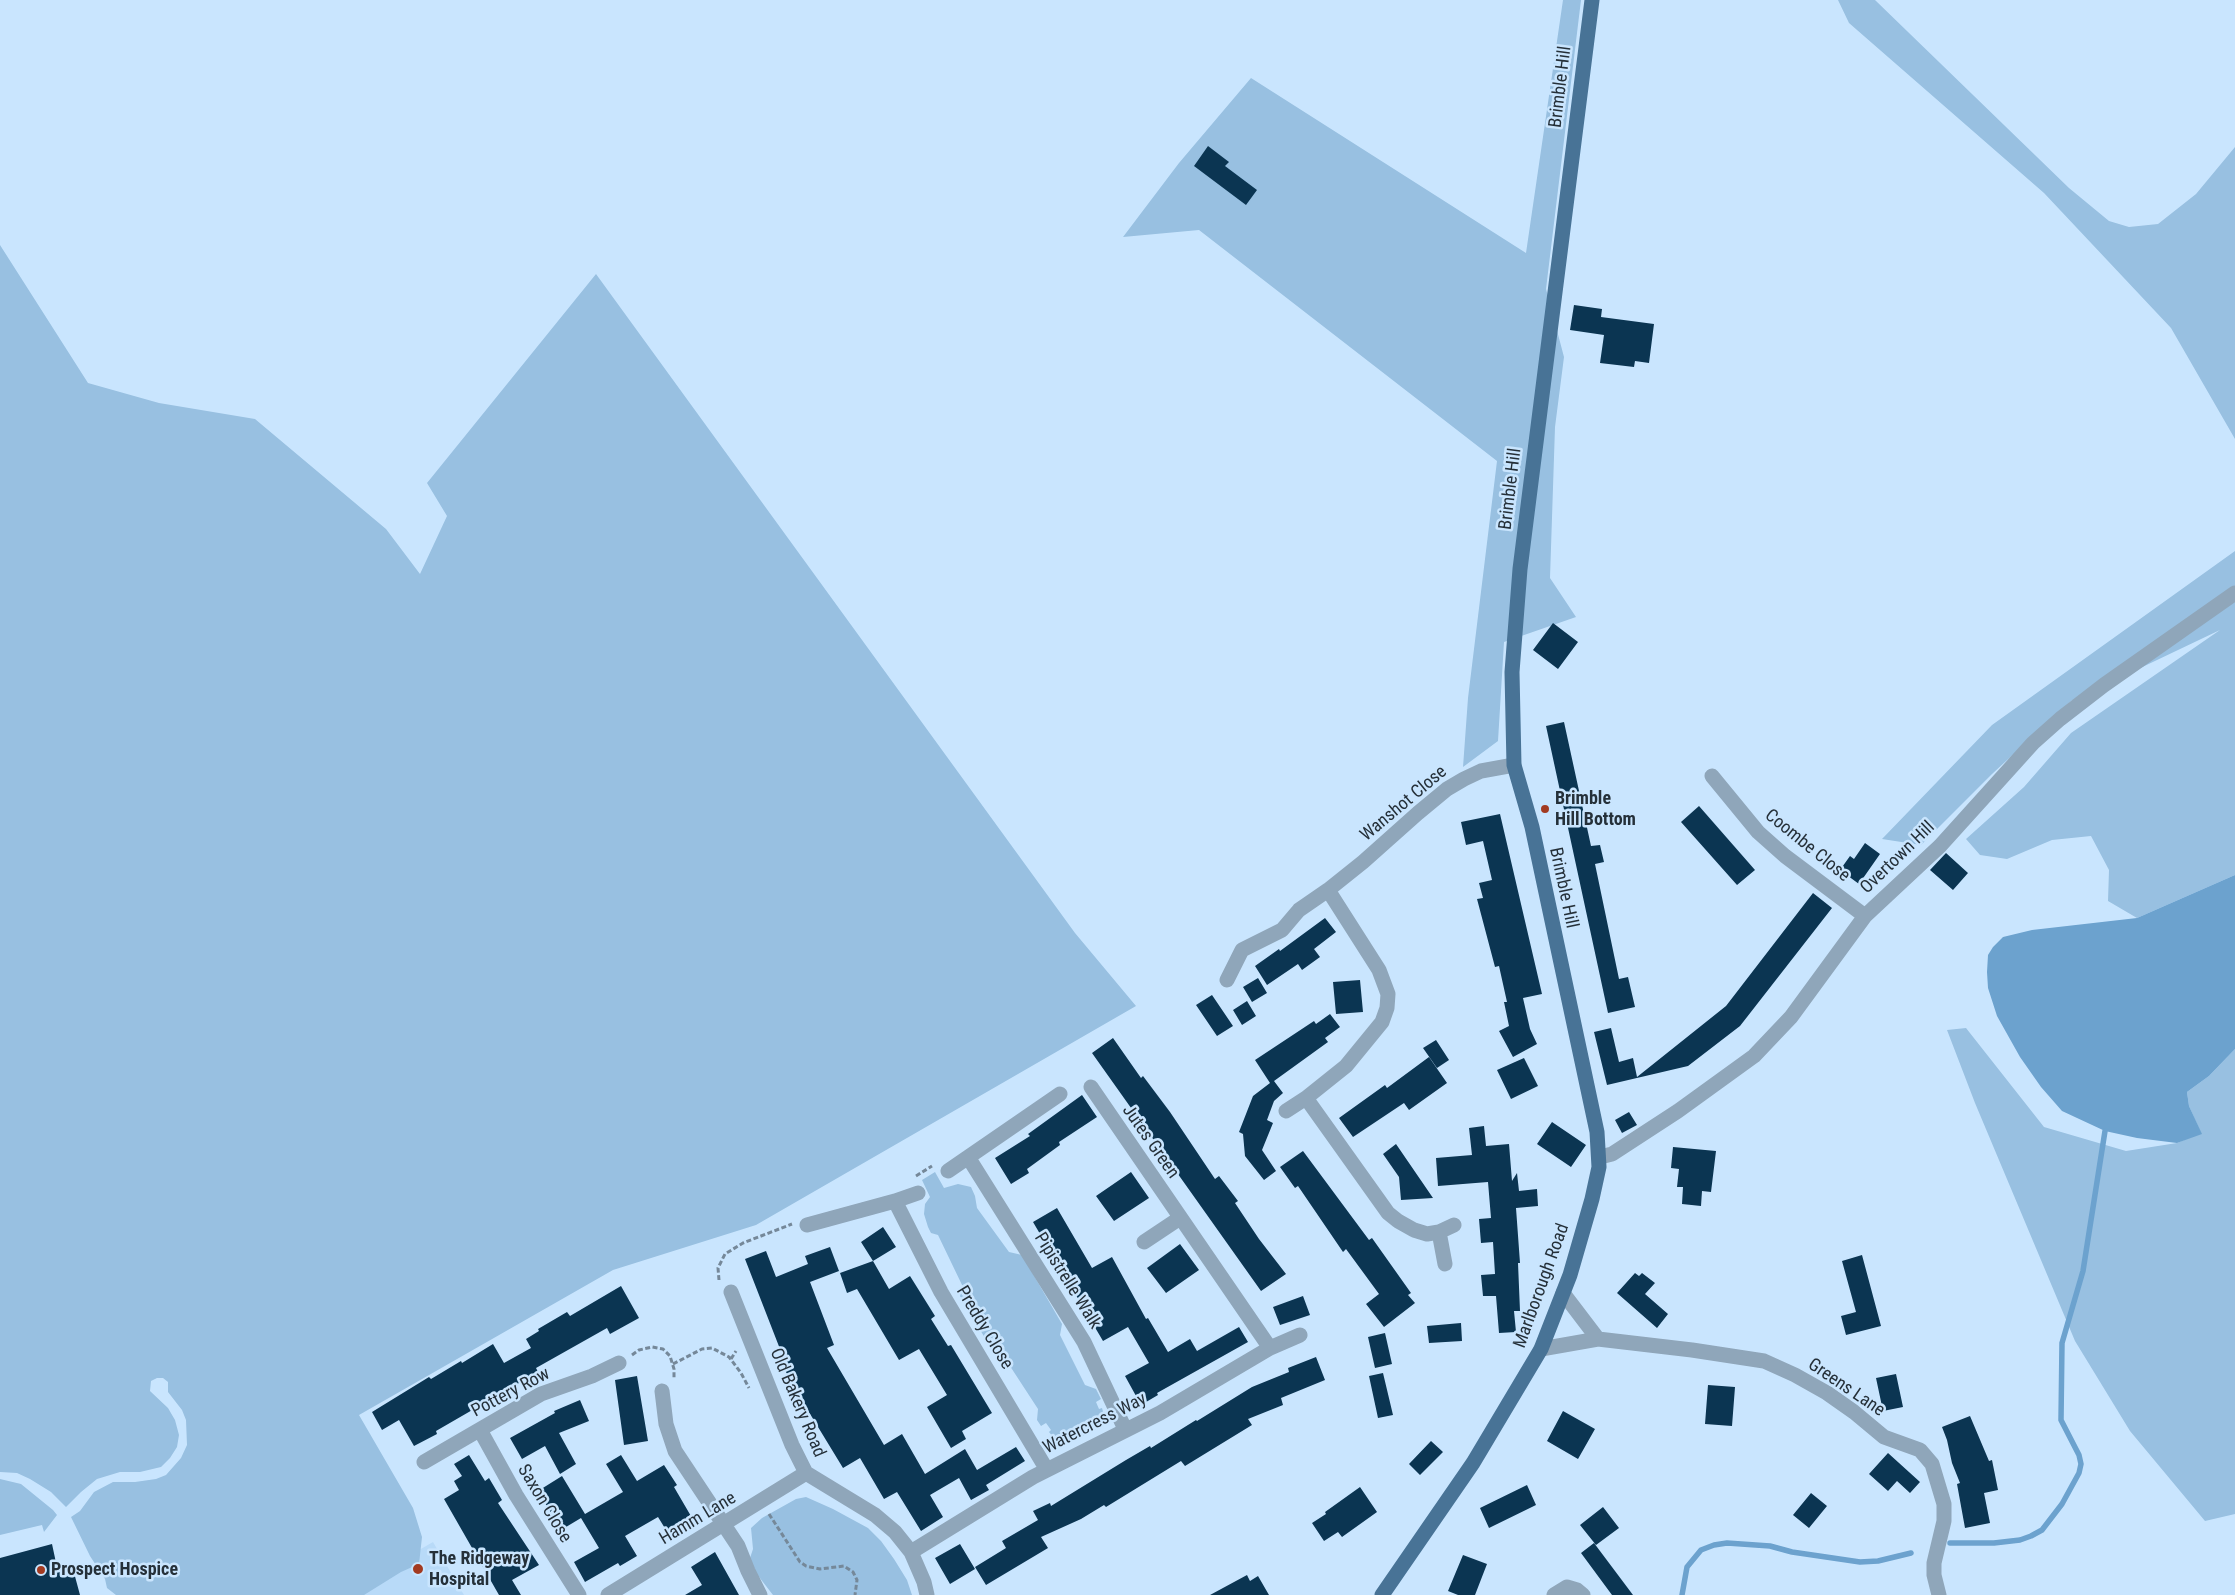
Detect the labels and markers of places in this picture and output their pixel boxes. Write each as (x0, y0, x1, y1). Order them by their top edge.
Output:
place label: Brimble Hill Bottom (1555, 788, 1636, 831)
marker: Brimble Hill Bottom (1539, 803, 1551, 815)
place label: The Ridgeway Hospital (429, 1548, 529, 1590)
place label: Prospect Hospice (51, 1559, 178, 1581)
marker: The Ridgeway Hospital (411, 1562, 425, 1576)
marker: Prospect Hospice (35, 1564, 47, 1576)

